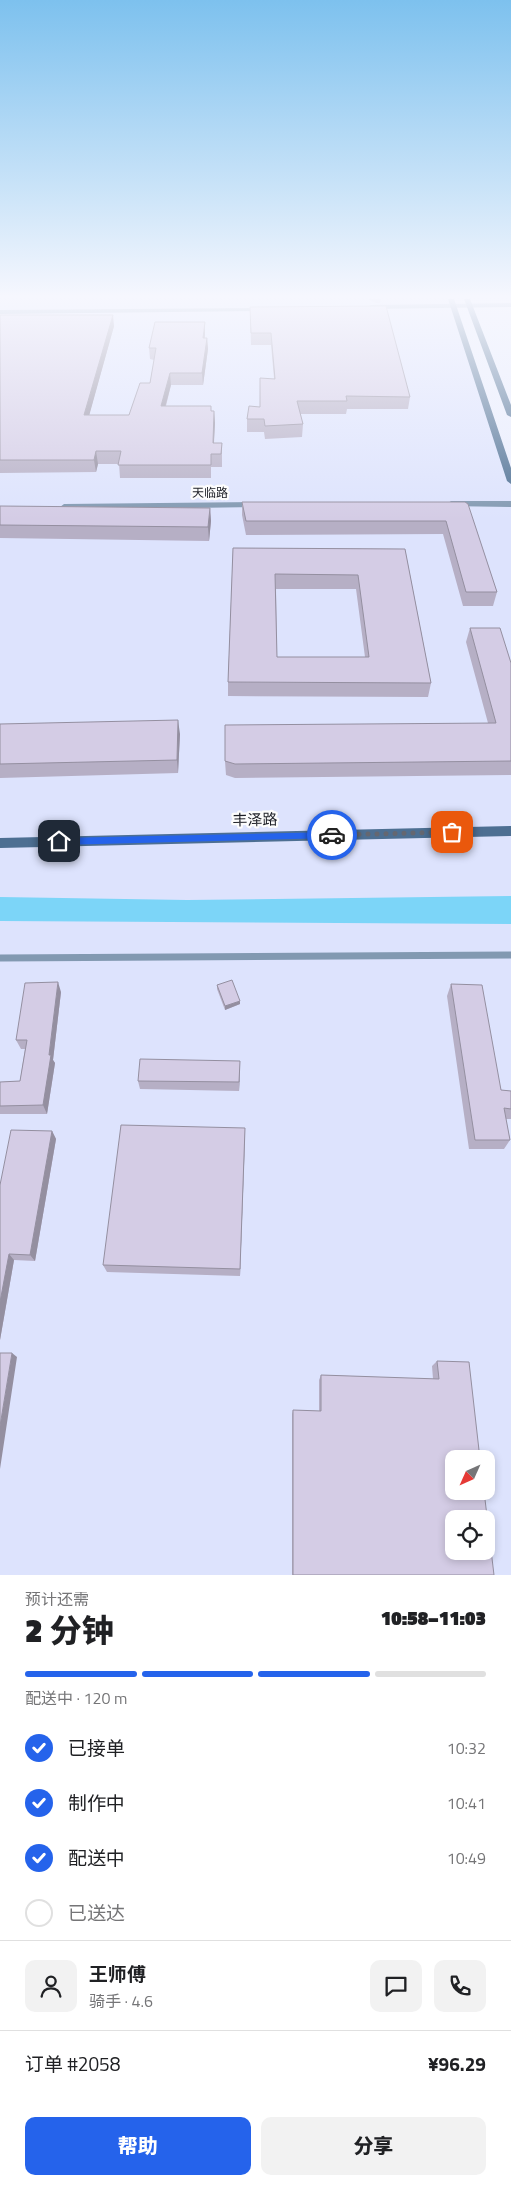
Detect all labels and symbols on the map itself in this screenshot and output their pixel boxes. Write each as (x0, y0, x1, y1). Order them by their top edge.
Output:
street label: 天临路 (192, 483, 228, 502)
street label: 丰泽路 (232, 808, 278, 831)
courier (307, 810, 357, 860)
pin (431, 811, 473, 853)
pin (38, 820, 80, 862)
north arrow (445, 1450, 495, 1500)

